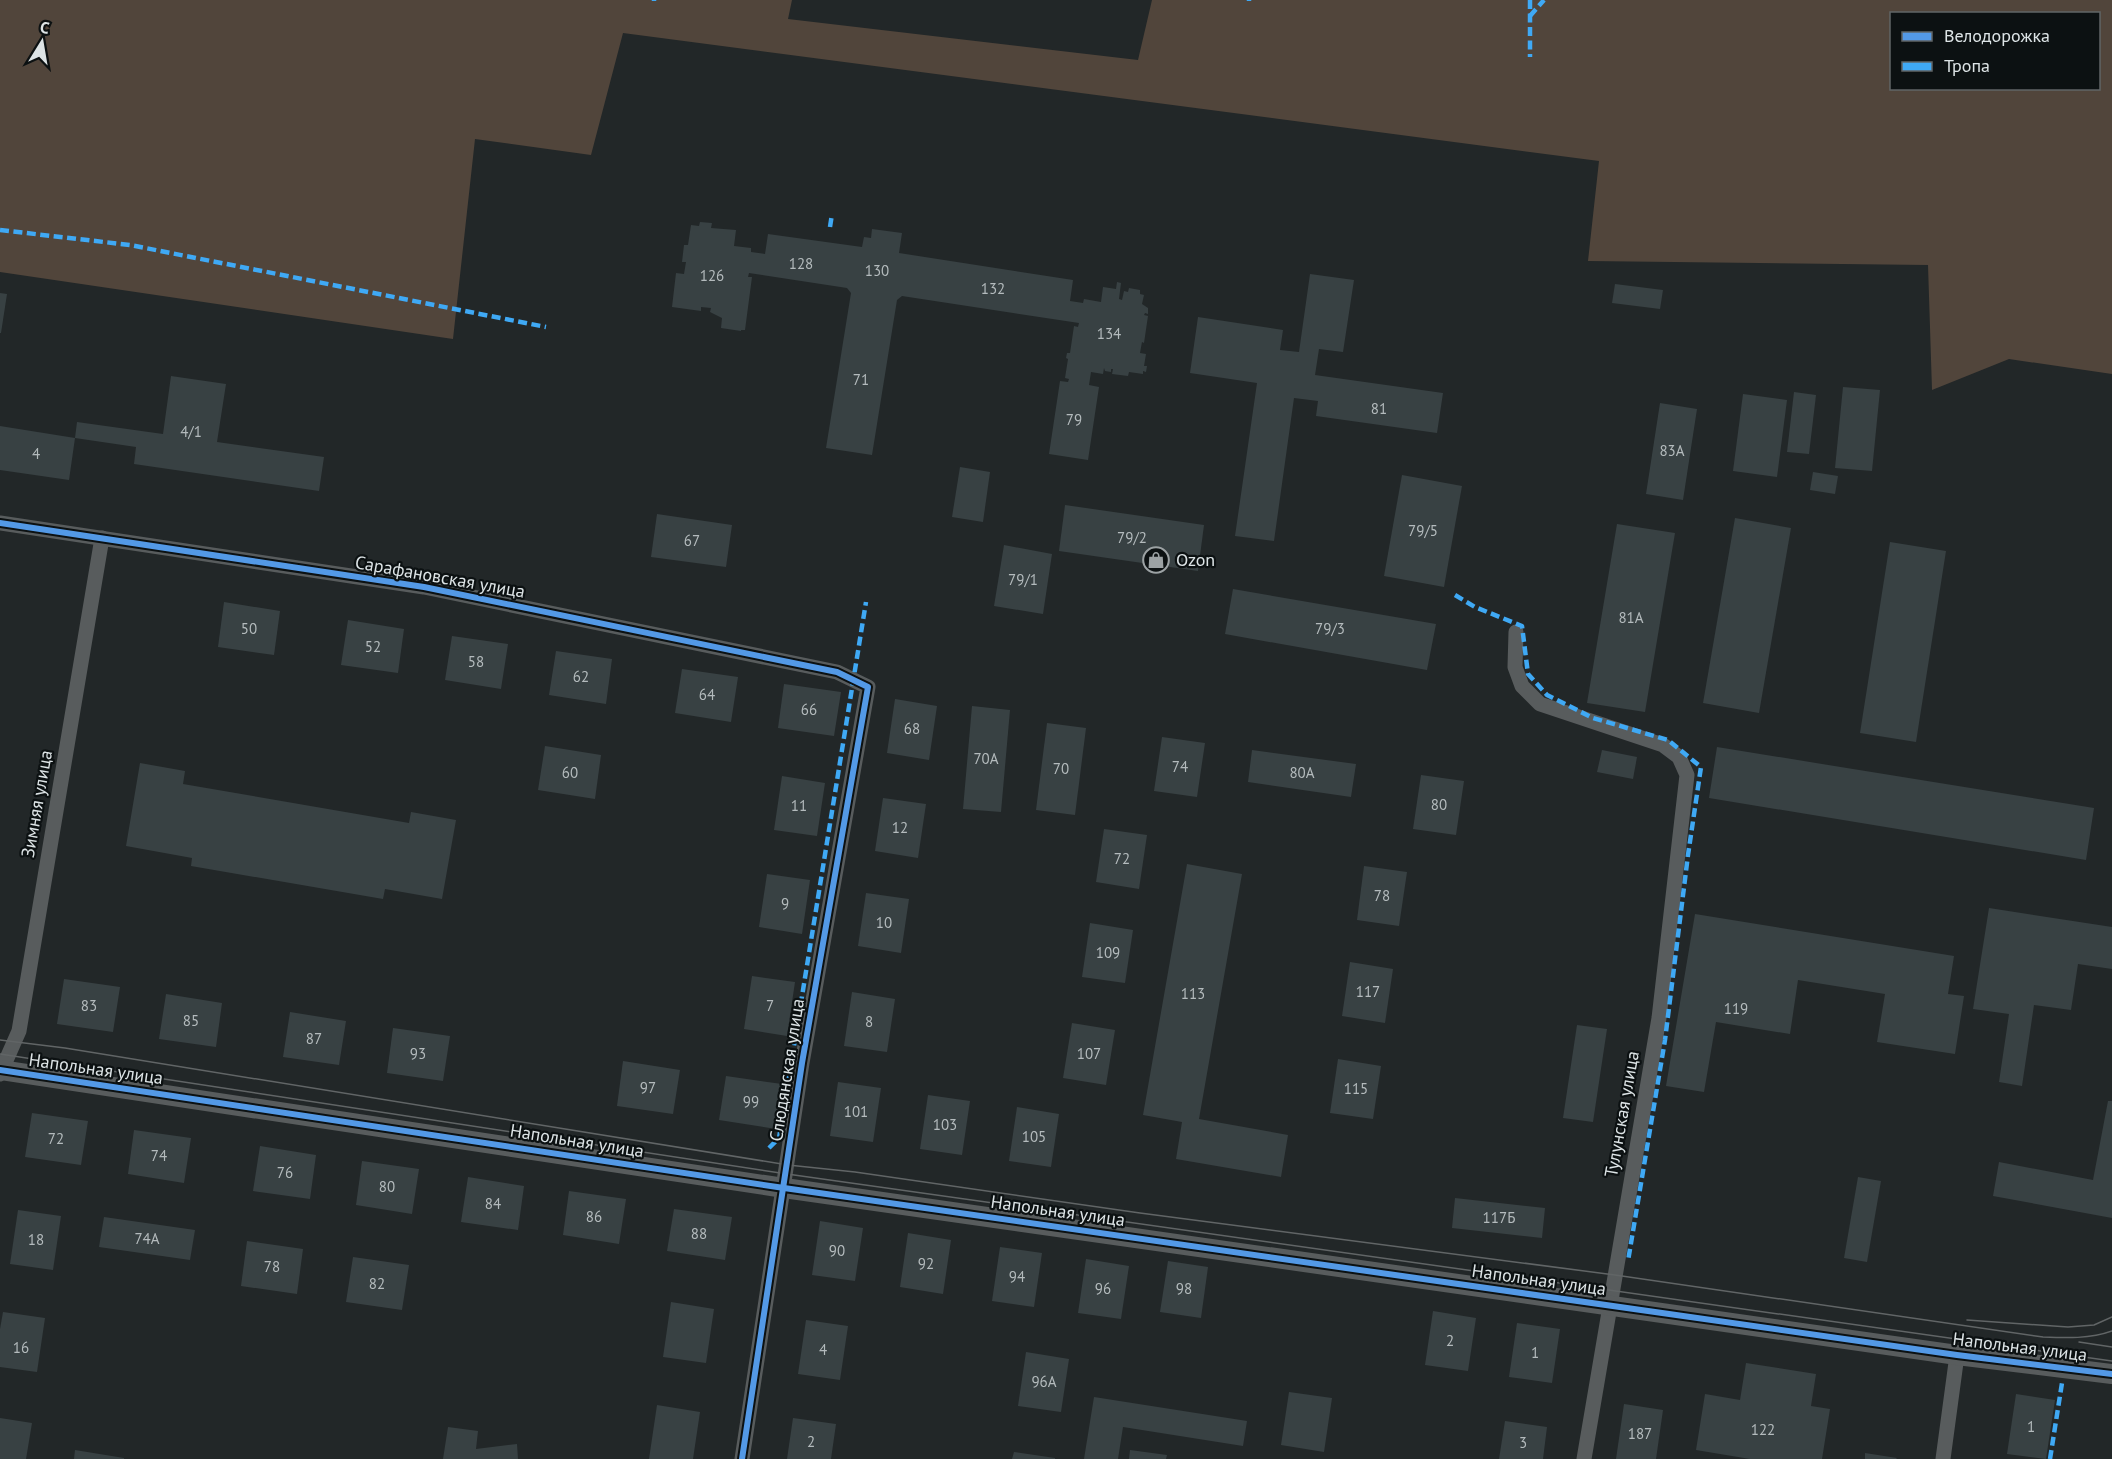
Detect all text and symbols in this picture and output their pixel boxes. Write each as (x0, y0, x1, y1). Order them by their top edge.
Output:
north arrow (12, 12, 72, 72)
legend (1890, 12, 2100, 90)
text: С (39, 17, 51, 38)
text: Велодорожка (1944, 24, 2050, 47)
text: Тропа (1944, 54, 1990, 77)
house number: 128 (789, 254, 813, 273)
house number: 130 (865, 261, 889, 280)
house number: 126 (700, 266, 724, 285)
house number: 132 (981, 279, 1005, 298)
house number: 134 (1097, 324, 1121, 343)
house number: 71 (853, 370, 869, 389)
house number: 81 (1371, 399, 1387, 418)
house number: 79 (1066, 410, 1082, 429)
house number: 4/1 (180, 422, 202, 441)
house number: 83А (1659, 441, 1685, 460)
house number: 4 (32, 444, 40, 463)
house number: 79/5 (1408, 521, 1438, 540)
house number: 79/2 (1117, 528, 1147, 547)
house number: 67 (684, 531, 700, 550)
shop icon: Ozon (1141, 545, 1171, 575)
place label: Ozon (1176, 548, 1215, 571)
street label: Сарафановская улица (353, 550, 527, 603)
house number: 79/1 (1008, 570, 1038, 589)
house number: 81А (1618, 608, 1644, 627)
house number: 50 (241, 619, 257, 638)
house number: 79/3 (1315, 619, 1345, 638)
house number: 52 (365, 637, 381, 656)
house number: 58 (468, 652, 484, 671)
house number: 62 (573, 667, 589, 686)
house number: 64 (699, 685, 715, 704)
house number: 66 (801, 700, 817, 719)
house number: 68 (904, 719, 920, 738)
street label: Зимняя улица (16, 748, 57, 859)
house number: 70А (973, 749, 999, 768)
house number: 74 (1172, 757, 1188, 776)
house number: 70 (1053, 759, 1069, 778)
house number: 60 (562, 763, 578, 782)
house number: 80А (1289, 763, 1315, 782)
house number: 80 (1431, 795, 1447, 814)
house number: 11 (791, 796, 807, 815)
house number: 12 (892, 818, 908, 837)
house number: 72 (1114, 849, 1130, 868)
house number: 78 (1374, 886, 1390, 905)
house number: 9 (781, 894, 789, 913)
house number: 10 (876, 913, 892, 932)
house number: 109 (1096, 943, 1120, 962)
house number: 117 (1356, 982, 1380, 1001)
house number: 113 (1181, 984, 1205, 1003)
house number: 83 (81, 996, 97, 1015)
house number: 7 (766, 996, 774, 1015)
street label: Слюдянская улица (764, 997, 809, 1143)
house number: 119 (1724, 999, 1748, 1018)
house number: 85 (183, 1011, 199, 1030)
house number: 8 (865, 1012, 873, 1031)
house number: 87 (306, 1029, 322, 1048)
house number: 93 (410, 1044, 426, 1063)
house number: 107 (1077, 1044, 1101, 1063)
street label: Напольная улица (27, 1048, 165, 1089)
street label: Тулунская улица (1599, 1049, 1644, 1179)
house number: 97 (640, 1078, 656, 1097)
house number: 115 (1344, 1079, 1368, 1098)
house number: 99 (743, 1092, 759, 1111)
house number: 101 (844, 1102, 868, 1121)
house number: 103 (933, 1115, 957, 1134)
street label: Напольная улица (508, 1119, 646, 1162)
house number: 105 (1022, 1127, 1046, 1146)
house number: 72 (48, 1129, 64, 1148)
house number: 74 (151, 1146, 167, 1165)
house number: 76 (277, 1163, 293, 1182)
house number: 80 (379, 1177, 395, 1196)
street label: Напольная улица (989, 1190, 1127, 1231)
house number: 84 (485, 1194, 501, 1213)
house number: 86 (586, 1207, 602, 1226)
house number: 117Б (1483, 1208, 1515, 1227)
house number: 88 (691, 1224, 707, 1243)
house number: 74А (134, 1229, 160, 1248)
house number: 18 (28, 1230, 44, 1249)
house number: 90 (829, 1241, 845, 1260)
house number: 92 (918, 1254, 934, 1273)
house number: 78 (264, 1257, 280, 1276)
street label: Напольная улица (1470, 1259, 1608, 1300)
house number: 94 (1009, 1267, 1025, 1286)
house number: 82 (369, 1274, 385, 1293)
house number: 96 (1095, 1279, 1111, 1298)
house number: 98 (1176, 1279, 1192, 1298)
street label: Напольная улица (1951, 1327, 2089, 1366)
house number: 2 (1446, 1331, 1454, 1350)
house number: 16 (13, 1338, 29, 1357)
house number: 4 (819, 1340, 827, 1359)
house number: 1 (1531, 1343, 1539, 1362)
house number: 96А (1031, 1372, 1057, 1391)
house number: 1 (2027, 1417, 2035, 1436)
house number: 122 (1751, 1420, 1775, 1439)
house number: 187 (1628, 1424, 1652, 1443)
house number: 2 (807, 1432, 815, 1451)
house number: 3 (1519, 1433, 1527, 1452)

